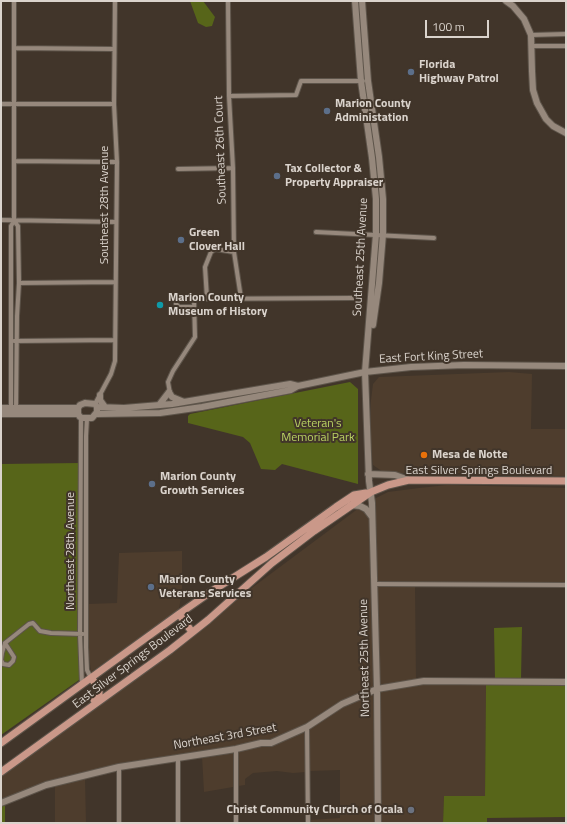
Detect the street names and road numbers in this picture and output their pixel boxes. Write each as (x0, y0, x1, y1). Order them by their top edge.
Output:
street label: Southeast 26th Court (212, 95, 230, 205)
street label: Southeast 28th Avenue (98, 146, 112, 264)
street label: Southeast 25th Avenue (351, 197, 371, 317)
street label: East Fort King Street (379, 347, 483, 367)
street label: East Silver Springs Boulevard (406, 464, 552, 478)
street label: Northeast 28th Avenue (64, 492, 78, 610)
street label: Northeast 25th Avenue (357, 599, 373, 717)
street label: East Silver Springs Boulevard (70, 612, 196, 712)
street label: Northeast 3rd Street (172, 721, 278, 753)

